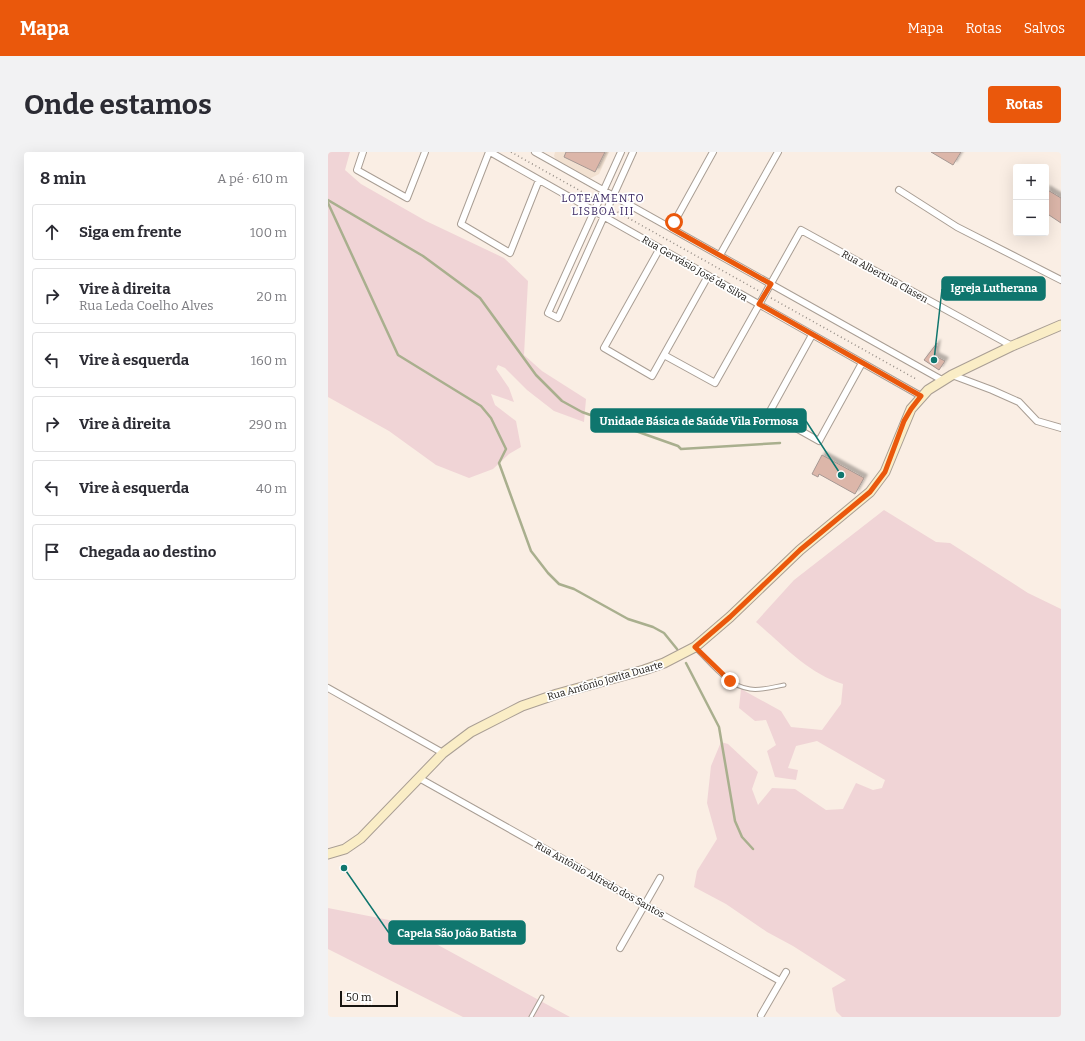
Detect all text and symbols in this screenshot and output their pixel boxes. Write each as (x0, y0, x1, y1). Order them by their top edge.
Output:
text: Mapa (20, 17, 69, 40)
text: Mapa (907, 20, 943, 37)
text: Rotas (965, 20, 1002, 37)
text: Salvos (1024, 20, 1065, 37)
button: Rotas (988, 86, 1061, 123)
text: Onde estamos (24, 88, 212, 121)
map controls (1013, 164, 1049, 236)
button: + (1013, 164, 1049, 200)
text: 8 min (40, 168, 86, 189)
text: A pé · 610 m (217, 171, 288, 186)
district label: LOTEAMENTO LISBOA III (561, 192, 645, 218)
button: − (1013, 200, 1049, 236)
route start (665, 213, 683, 231)
icon: ahead (41, 221, 63, 243)
text: Siga em frente (79, 223, 182, 241)
text: 100 m (250, 225, 287, 240)
street label: Rua Gervásio José da Silva (640, 234, 750, 304)
street label: Rua Albertina Clasen (839, 248, 930, 306)
callout: Igreja Lutherana (942, 277, 1045, 300)
text: Vire à direita (79, 280, 171, 298)
text: Igreja Lutherana (951, 282, 1038, 295)
icon: right (41, 285, 63, 307)
text: 20 m (257, 289, 287, 304)
text: Rua Leda Coelho Alves (79, 298, 213, 313)
icon: left (41, 349, 63, 371)
text: Vire à esquerda (79, 351, 189, 369)
text: 160 m (251, 353, 287, 368)
callout: Unidade Básica de Saúde Vila Formosa (591, 409, 806, 432)
icon: right (41, 413, 63, 435)
text: Vire à direita (79, 415, 171, 433)
text: Unidade Básica de Saúde Vila Formosa (600, 415, 799, 428)
text: 290 m (249, 417, 287, 432)
icon: left (41, 477, 63, 499)
text: Vire à esquerda (79, 479, 189, 497)
text: 40 m (256, 481, 287, 496)
icon: arrive (41, 541, 63, 563)
text: Chegada ao destino (79, 543, 216, 561)
street label: Rua Antônio Jovita Duarte (546, 658, 664, 703)
route end (721, 672, 739, 690)
street label: Rua Antônio Alfredo dos Santos (533, 838, 667, 921)
callout: Capela São João Batista (389, 921, 525, 944)
text: Capela São João Batista (397, 927, 518, 940)
scale bar (340, 989, 398, 1008)
text: 50 m (346, 991, 372, 1004)

